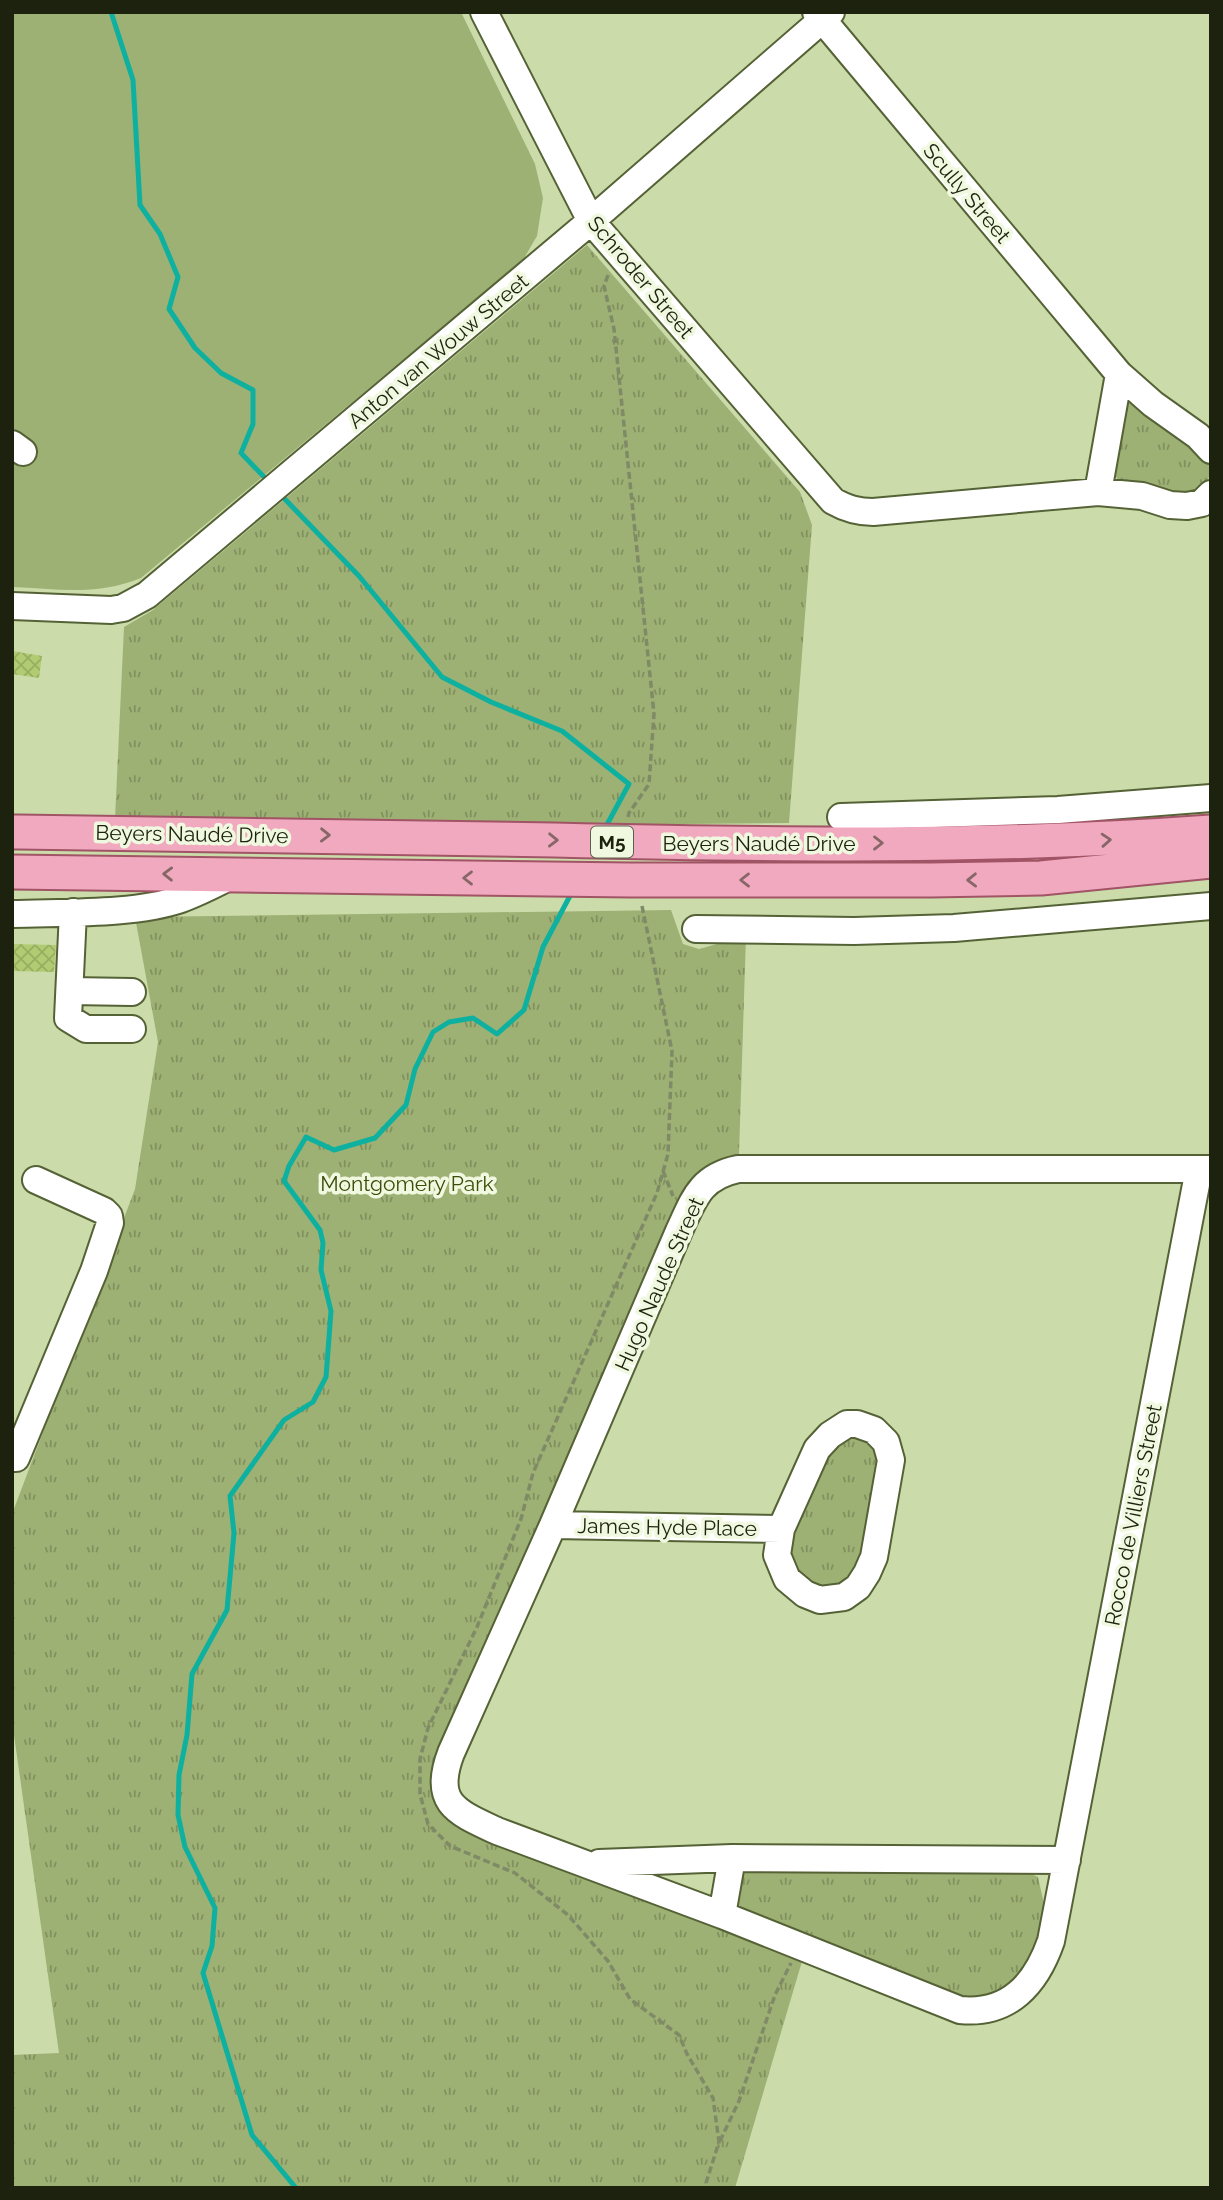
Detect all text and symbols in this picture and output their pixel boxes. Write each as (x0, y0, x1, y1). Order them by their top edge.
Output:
street label: Scully Street (918, 138, 1016, 248)
street label: Schroder Street (583, 211, 699, 343)
street label: Anton van Wouw Street (343, 268, 533, 434)
street label: Beyers Naudé Drive (95, 820, 289, 848)
road number: M5 (591, 827, 633, 858)
one-way arrow (320, 828, 331, 843)
street label: Beyers Naudé Drive (662, 831, 856, 856)
one-way arrow (1101, 832, 1112, 847)
one-way arrow (548, 833, 559, 848)
one-way arrow (874, 835, 884, 851)
one-way arrow (162, 866, 172, 882)
one-way arrow (463, 870, 473, 886)
one-way arrow (739, 872, 750, 888)
one-way arrow (967, 872, 977, 888)
park label: Montgomery Park (320, 1171, 494, 1196)
street label: Hugo Naude Street (609, 1193, 709, 1375)
street label: Rocco de Villiers Street (1099, 1402, 1167, 1628)
street label: James Hyde Place (577, 1513, 757, 1541)

